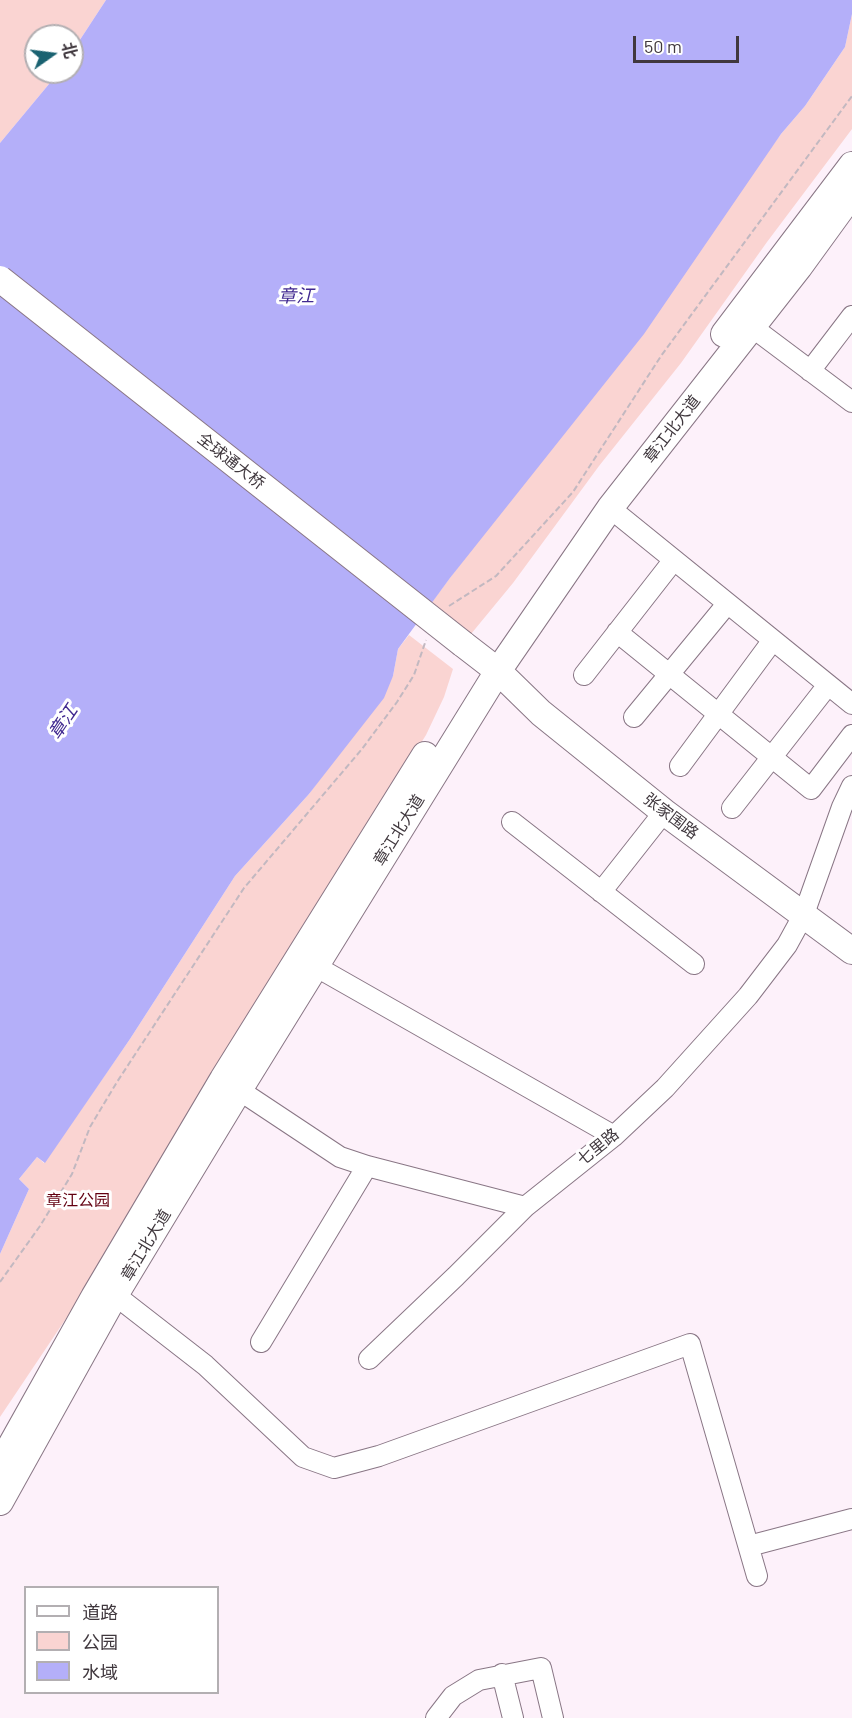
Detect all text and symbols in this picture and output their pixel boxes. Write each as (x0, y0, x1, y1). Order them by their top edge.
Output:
north arrow (24, 24, 84, 84)
scale bar (636, 24, 742, 62)
text: 50 m (644, 35, 682, 57)
text: 北 (59, 40, 81, 60)
water label: 章江 (278, 285, 314, 307)
street label: 章江北大道 (640, 392, 704, 466)
street label: 全球通大桥 (194, 429, 268, 493)
water label: 章江 (44, 701, 82, 743)
street label: 张家围路 (640, 789, 702, 843)
street label: 章江北大道 (370, 791, 428, 869)
street label: 七里路 (573, 1124, 623, 1170)
park label: 章江公园 (46, 1191, 110, 1211)
street label: 章江北大道 (117, 1206, 175, 1284)
legend (24, 1586, 219, 1694)
text: 道路 (82, 1601, 118, 1623)
text: 公园 (82, 1631, 118, 1653)
text: 水域 (82, 1661, 118, 1683)

